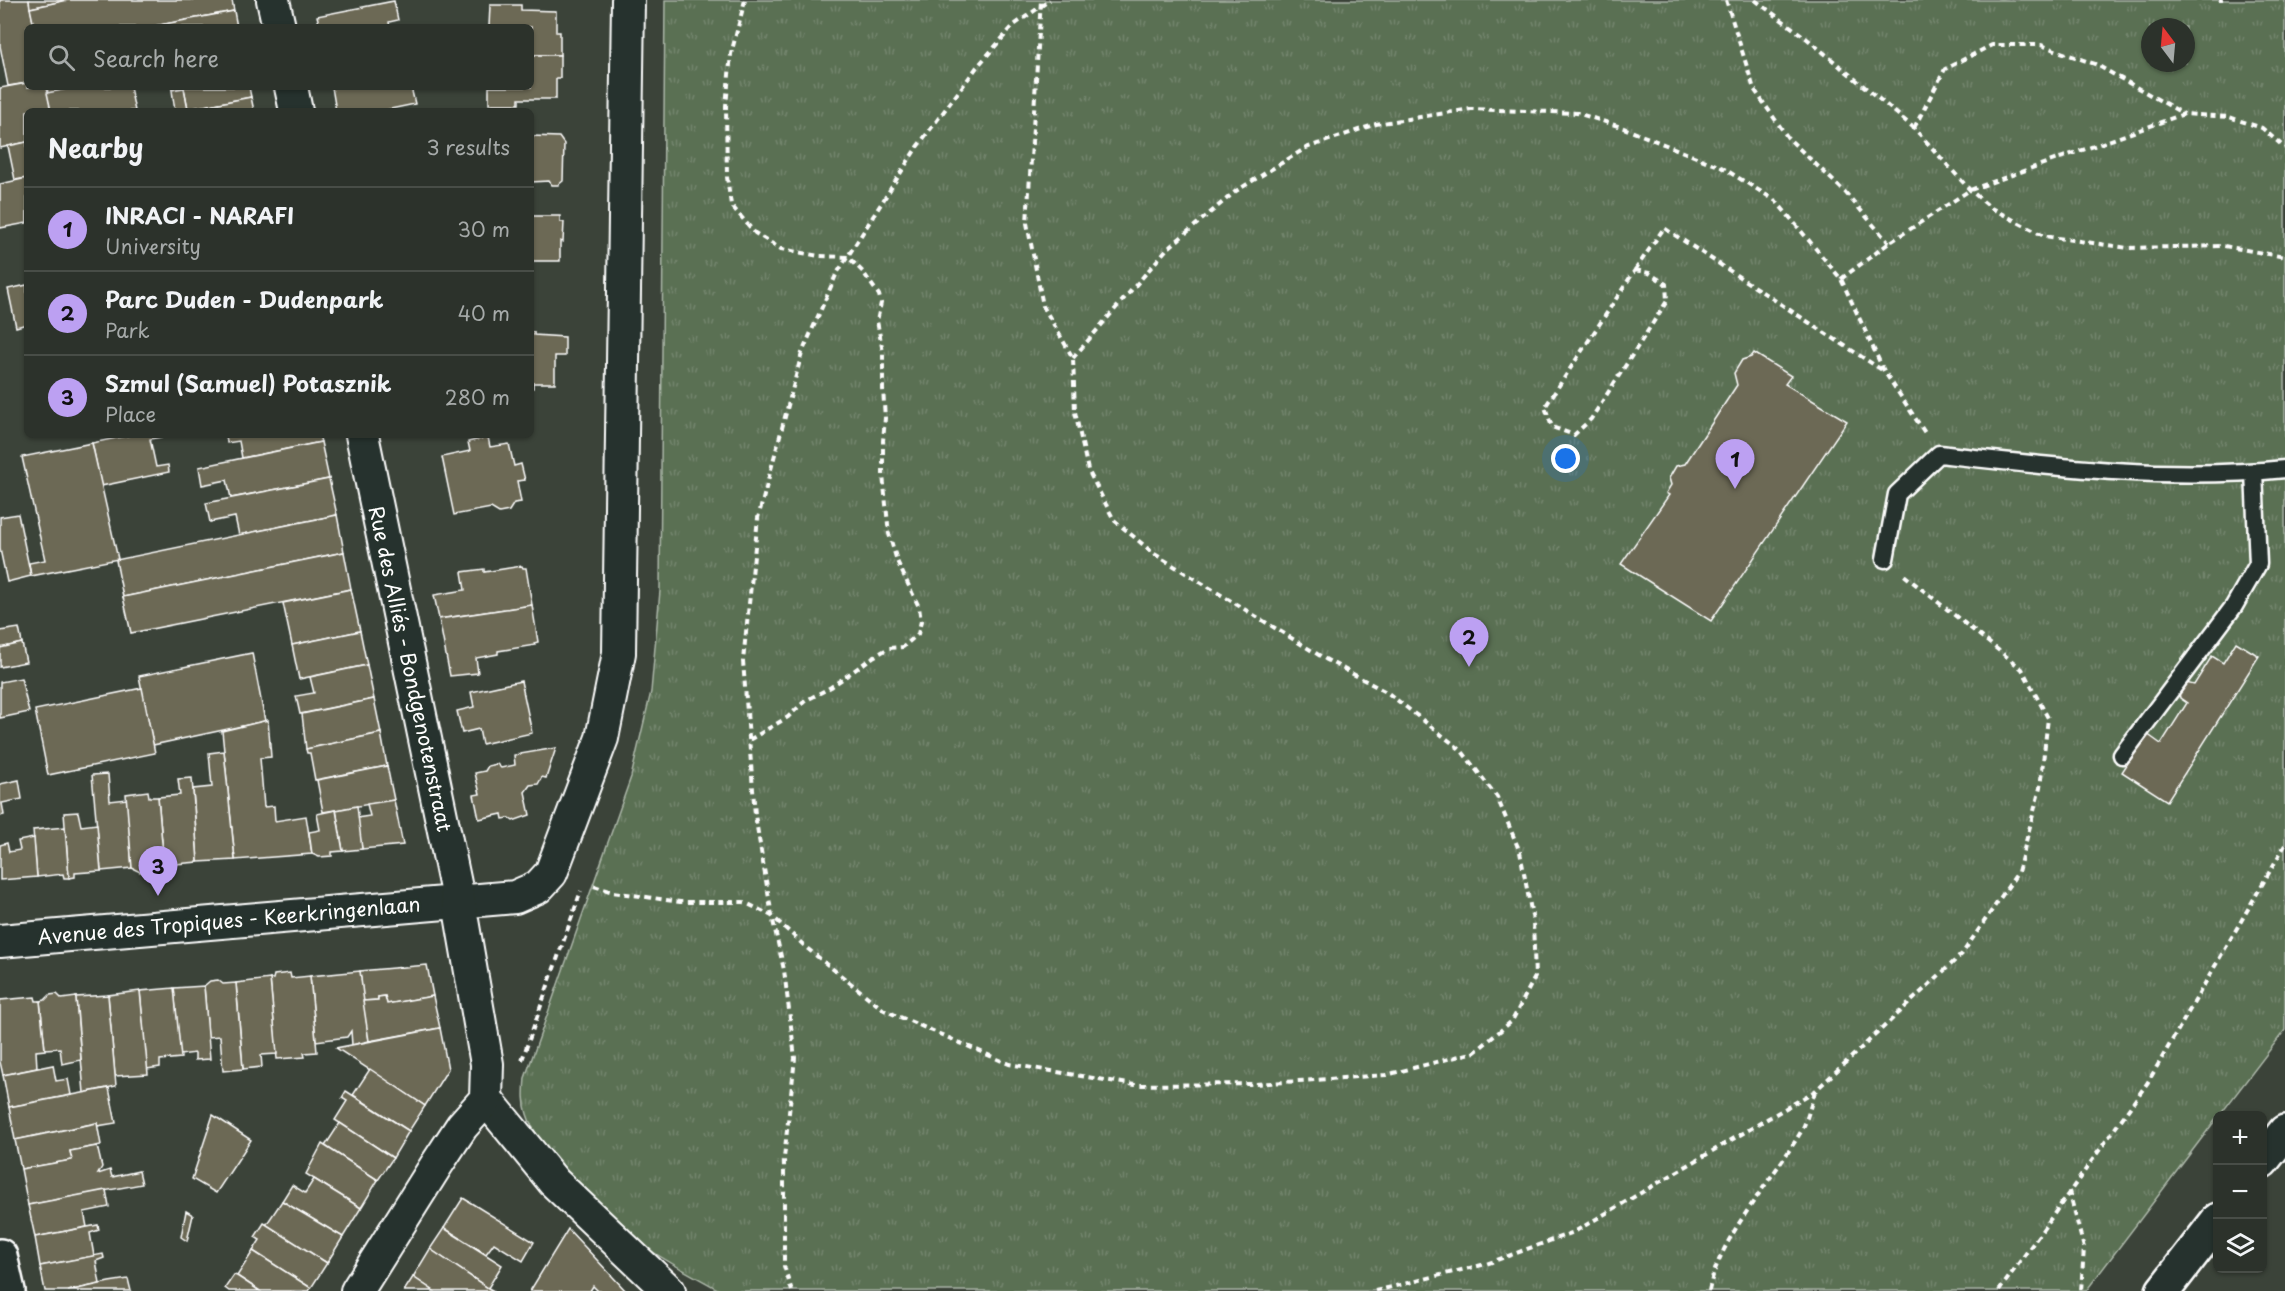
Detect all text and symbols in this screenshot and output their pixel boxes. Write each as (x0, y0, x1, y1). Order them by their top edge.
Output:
north arrow (2141, 18, 2195, 72)
search box (24, 24, 534, 90)
icon: search (45, 41, 78, 74)
text: Search here (93, 41, 219, 74)
text: Nearby (48, 128, 143, 167)
text: 3 results (427, 132, 510, 162)
text: INRACI - NARAFI (105, 198, 294, 231)
text: 1 (63, 214, 72, 244)
text: 30 m (457, 214, 510, 244)
text: University (105, 231, 201, 261)
text: Parc Duden - Dudenpark (105, 282, 384, 315)
text: 2 (60, 298, 75, 328)
text: 40 m (458, 298, 510, 328)
text: Park (105, 315, 150, 345)
text: Szmul (Samuel) Potasznik (105, 366, 392, 399)
text: 3 (61, 382, 74, 412)
text: 280 m (445, 382, 510, 412)
text: Place (105, 399, 156, 429)
pin: 1 (1716, 440, 1754, 489)
your location (1551, 444, 1580, 473)
street label: Rue des Alliés - Bondgenotenstraat (362, 503, 460, 834)
pin: 2 (1450, 618, 1488, 667)
pin: 3 (138, 846, 178, 896)
street label: Avenue des Tropiques - Keerkringenlaan (36, 888, 421, 952)
map controls (2213, 1111, 2267, 1273)
button: + (2213, 1111, 2267, 1165)
button: − (2213, 1165, 2267, 1219)
button: layers (2213, 1219, 2267, 1273)

